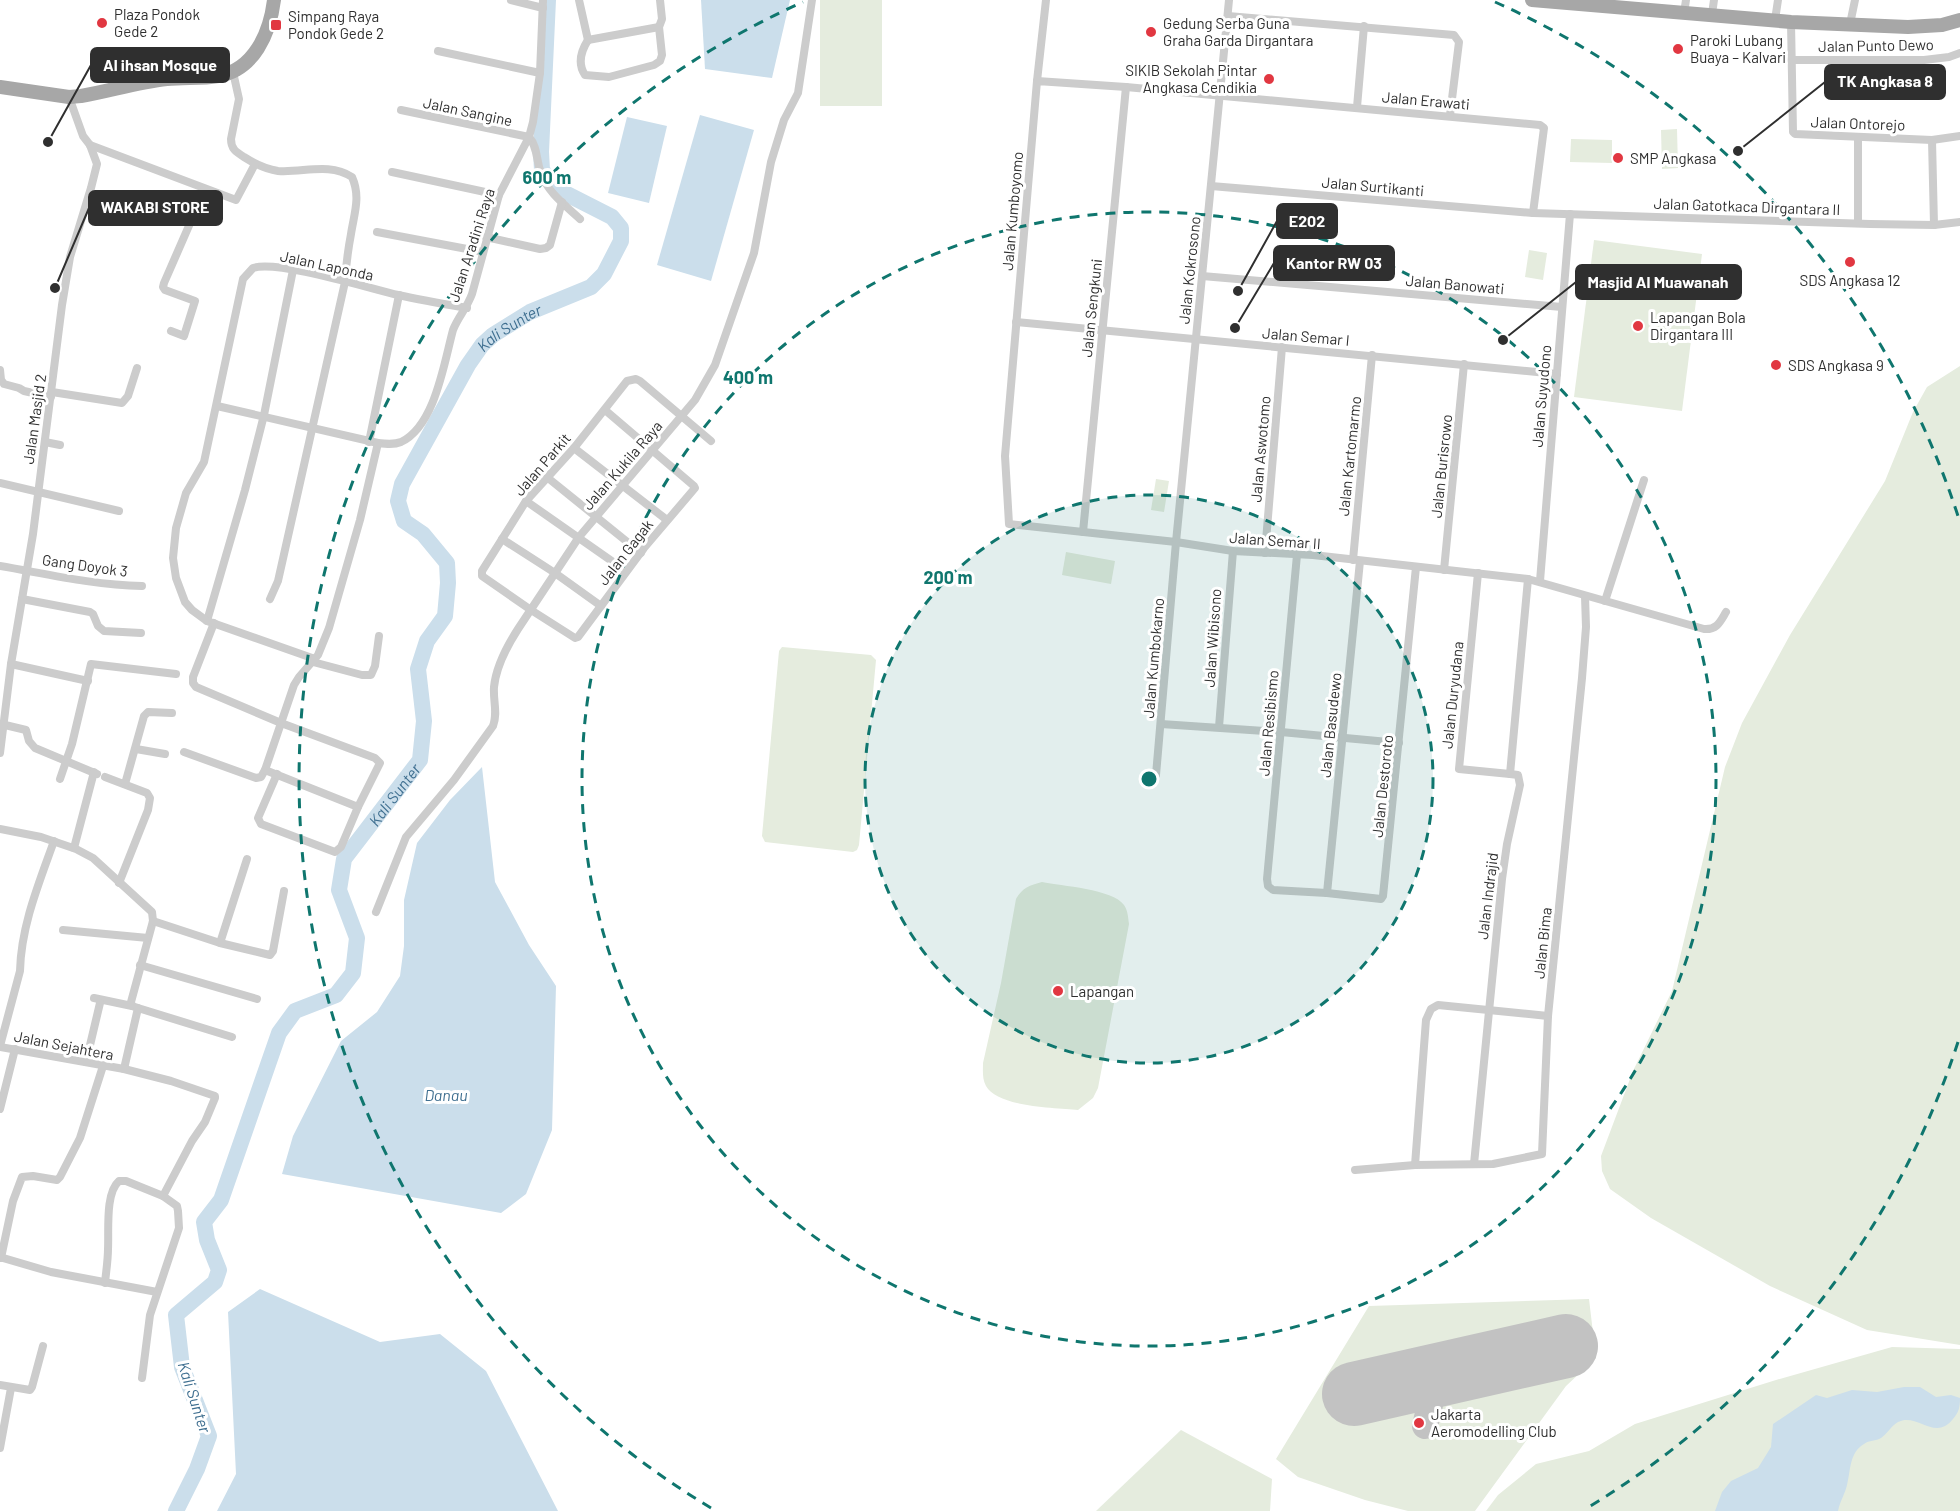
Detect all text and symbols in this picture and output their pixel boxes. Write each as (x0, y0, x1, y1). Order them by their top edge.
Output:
place label: Plaza Pondok Gede 2 (114, 5, 200, 40)
place label: Simpang Raya Pondok Gede 2 (288, 7, 384, 42)
place label: Gedung Serba Guna Graha Garda Dirgantara (1163, 14, 1313, 49)
marker: Plaza Pondok Gede 2 (95, 16, 109, 30)
marker: Simpang Raya Pondok Gede 2 (269, 18, 283, 32)
marker: Gedung Serba Guna Graha Garda Dirgantara (1144, 25, 1158, 39)
place label: Paroki Lubang Buaya – Kalvari (1690, 31, 1786, 66)
street label: Jalan Punto Dewo (1818, 35, 1934, 55)
marker: Paroki Lubang Buaya – Kalvari (1671, 42, 1685, 56)
callout: Al ihsan Mosque (91, 48, 229, 82)
text: Al ihsan Mosque (103, 55, 217, 74)
place label: SIKIB Sekolah Pintar Angkasa Cendikia (1125, 61, 1258, 96)
callout: TK Angkasa 8 (1825, 65, 1945, 99)
text: TK Angkasa 8 (1837, 71, 1933, 90)
marker: SIKIB Sekolah Pintar Angkasa Cendikia (1262, 72, 1276, 86)
street label: Jalan Erawati (1381, 87, 1471, 113)
street label: Jalan Sangine (422, 93, 514, 129)
street label: Jalan Ontorejo (1810, 112, 1906, 134)
place label: SMP Angkasa (1630, 149, 1717, 167)
street label: Jalan Kumboyomo (998, 151, 1026, 271)
marker: SMP Angkasa (1611, 151, 1625, 165)
text: 600 m (523, 166, 571, 188)
street label: Jalan Surtikanti (1321, 173, 1425, 199)
street label: Jalan Aradini Raya (444, 186, 498, 304)
callout: WAKABI STORE (89, 191, 222, 225)
street label: Jalan Gatotkaca Dirgantara II (1653, 194, 1841, 218)
text: WAKABI STORE (101, 197, 209, 216)
callout: E202 (1277, 204, 1337, 238)
text: E202 (1289, 211, 1325, 230)
street label: Jalan Kokrosono (1174, 215, 1204, 325)
street label: Jalan Laponda (279, 246, 375, 284)
callout: Kantor RW 03 (1274, 246, 1394, 280)
text: Kantor RW 03 (1286, 253, 1382, 272)
marker: SDS Angkasa 12 (1843, 255, 1857, 269)
street label: Jalan Sengkuni (1077, 258, 1105, 358)
callout: Masjid Al Muawanah (1576, 265, 1741, 299)
street label: Jalan Banowati (1405, 271, 1505, 297)
place label: SDS Angkasa 12 (1799, 271, 1901, 289)
text: Masjid Al Muawanah (1587, 272, 1729, 291)
water label: Kali Sunter (472, 299, 545, 355)
place label: Lapangan Bola Dirgantara III (1650, 308, 1746, 343)
marker: Lapangan Bola Dirgantara III (1631, 319, 1645, 333)
street label: Jalan Semar I (1262, 323, 1350, 349)
street label: Jalan Suyudono (1528, 344, 1554, 448)
place label: SDS Angkasa 9 (1788, 356, 1884, 374)
marker: SDS Angkasa 9 (1769, 358, 1783, 372)
text: 400 m (723, 366, 773, 388)
street label: Jalan Masjid 2 (19, 373, 49, 465)
street label: Jalan Aswotomo (1246, 395, 1274, 503)
street label: Jalan Kartomarmo (1334, 395, 1364, 517)
street label: Jalan Burisrowo (1427, 413, 1455, 519)
street label: Jalan Kukila Raya (578, 417, 666, 513)
street label: Jalan Parkit (510, 429, 574, 499)
street label: Jalan Gagak (594, 515, 657, 588)
street label: Jalan Semar II (1229, 528, 1321, 552)
street label: Gang Doyok 3 (41, 550, 129, 580)
text: 200 m (923, 566, 973, 588)
street label: Jalan Wibisono (1200, 588, 1224, 688)
street label: Jalan Kumbokarno (1139, 597, 1167, 719)
street label: Jalan Duryudana (1437, 640, 1467, 750)
street label: Jalan Resibismo (1254, 669, 1282, 777)
street label: Jalan Basudewo (1316, 672, 1344, 778)
street label: Jalan Destoroto (1368, 734, 1396, 838)
water label: Kali Sunter (364, 758, 424, 829)
centre of rings (1139, 769, 1159, 789)
street label: Jalan Indrajid (1473, 852, 1501, 940)
street label: Jalan Bima (1529, 906, 1555, 980)
place label: Lapangan (1070, 982, 1134, 1000)
marker: Lapangan (1051, 984, 1065, 998)
street label: Jalan Sejahtera (13, 1027, 115, 1063)
water label: Danau (425, 1085, 467, 1104)
water label: Kali Sunter (175, 1359, 216, 1436)
place label: Jakarta Aeromodelling Club (1431, 1405, 1557, 1440)
marker: Jakarta Aeromodelling Club (1412, 1416, 1426, 1430)

